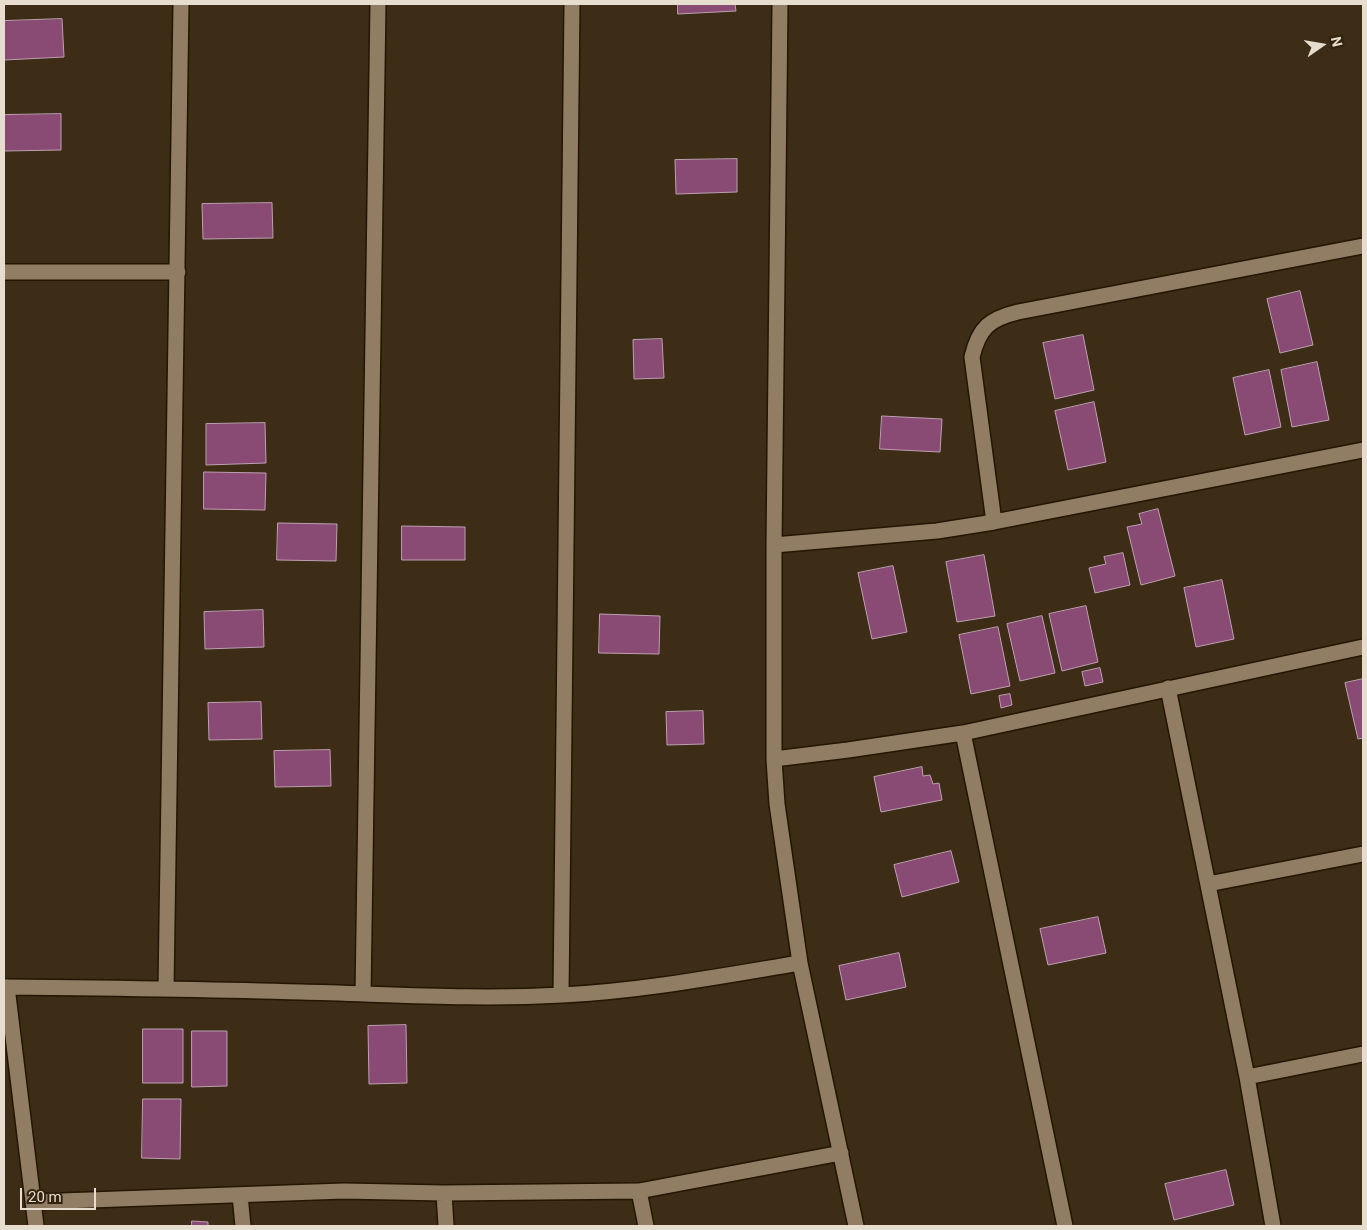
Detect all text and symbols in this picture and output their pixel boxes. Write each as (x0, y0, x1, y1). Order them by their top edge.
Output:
north arrow (1297, 20, 1347, 70)
text: N (1328, 35, 1346, 48)
scale bar (22, 1178, 99, 1210)
text: 20 m (28, 1188, 62, 1206)

